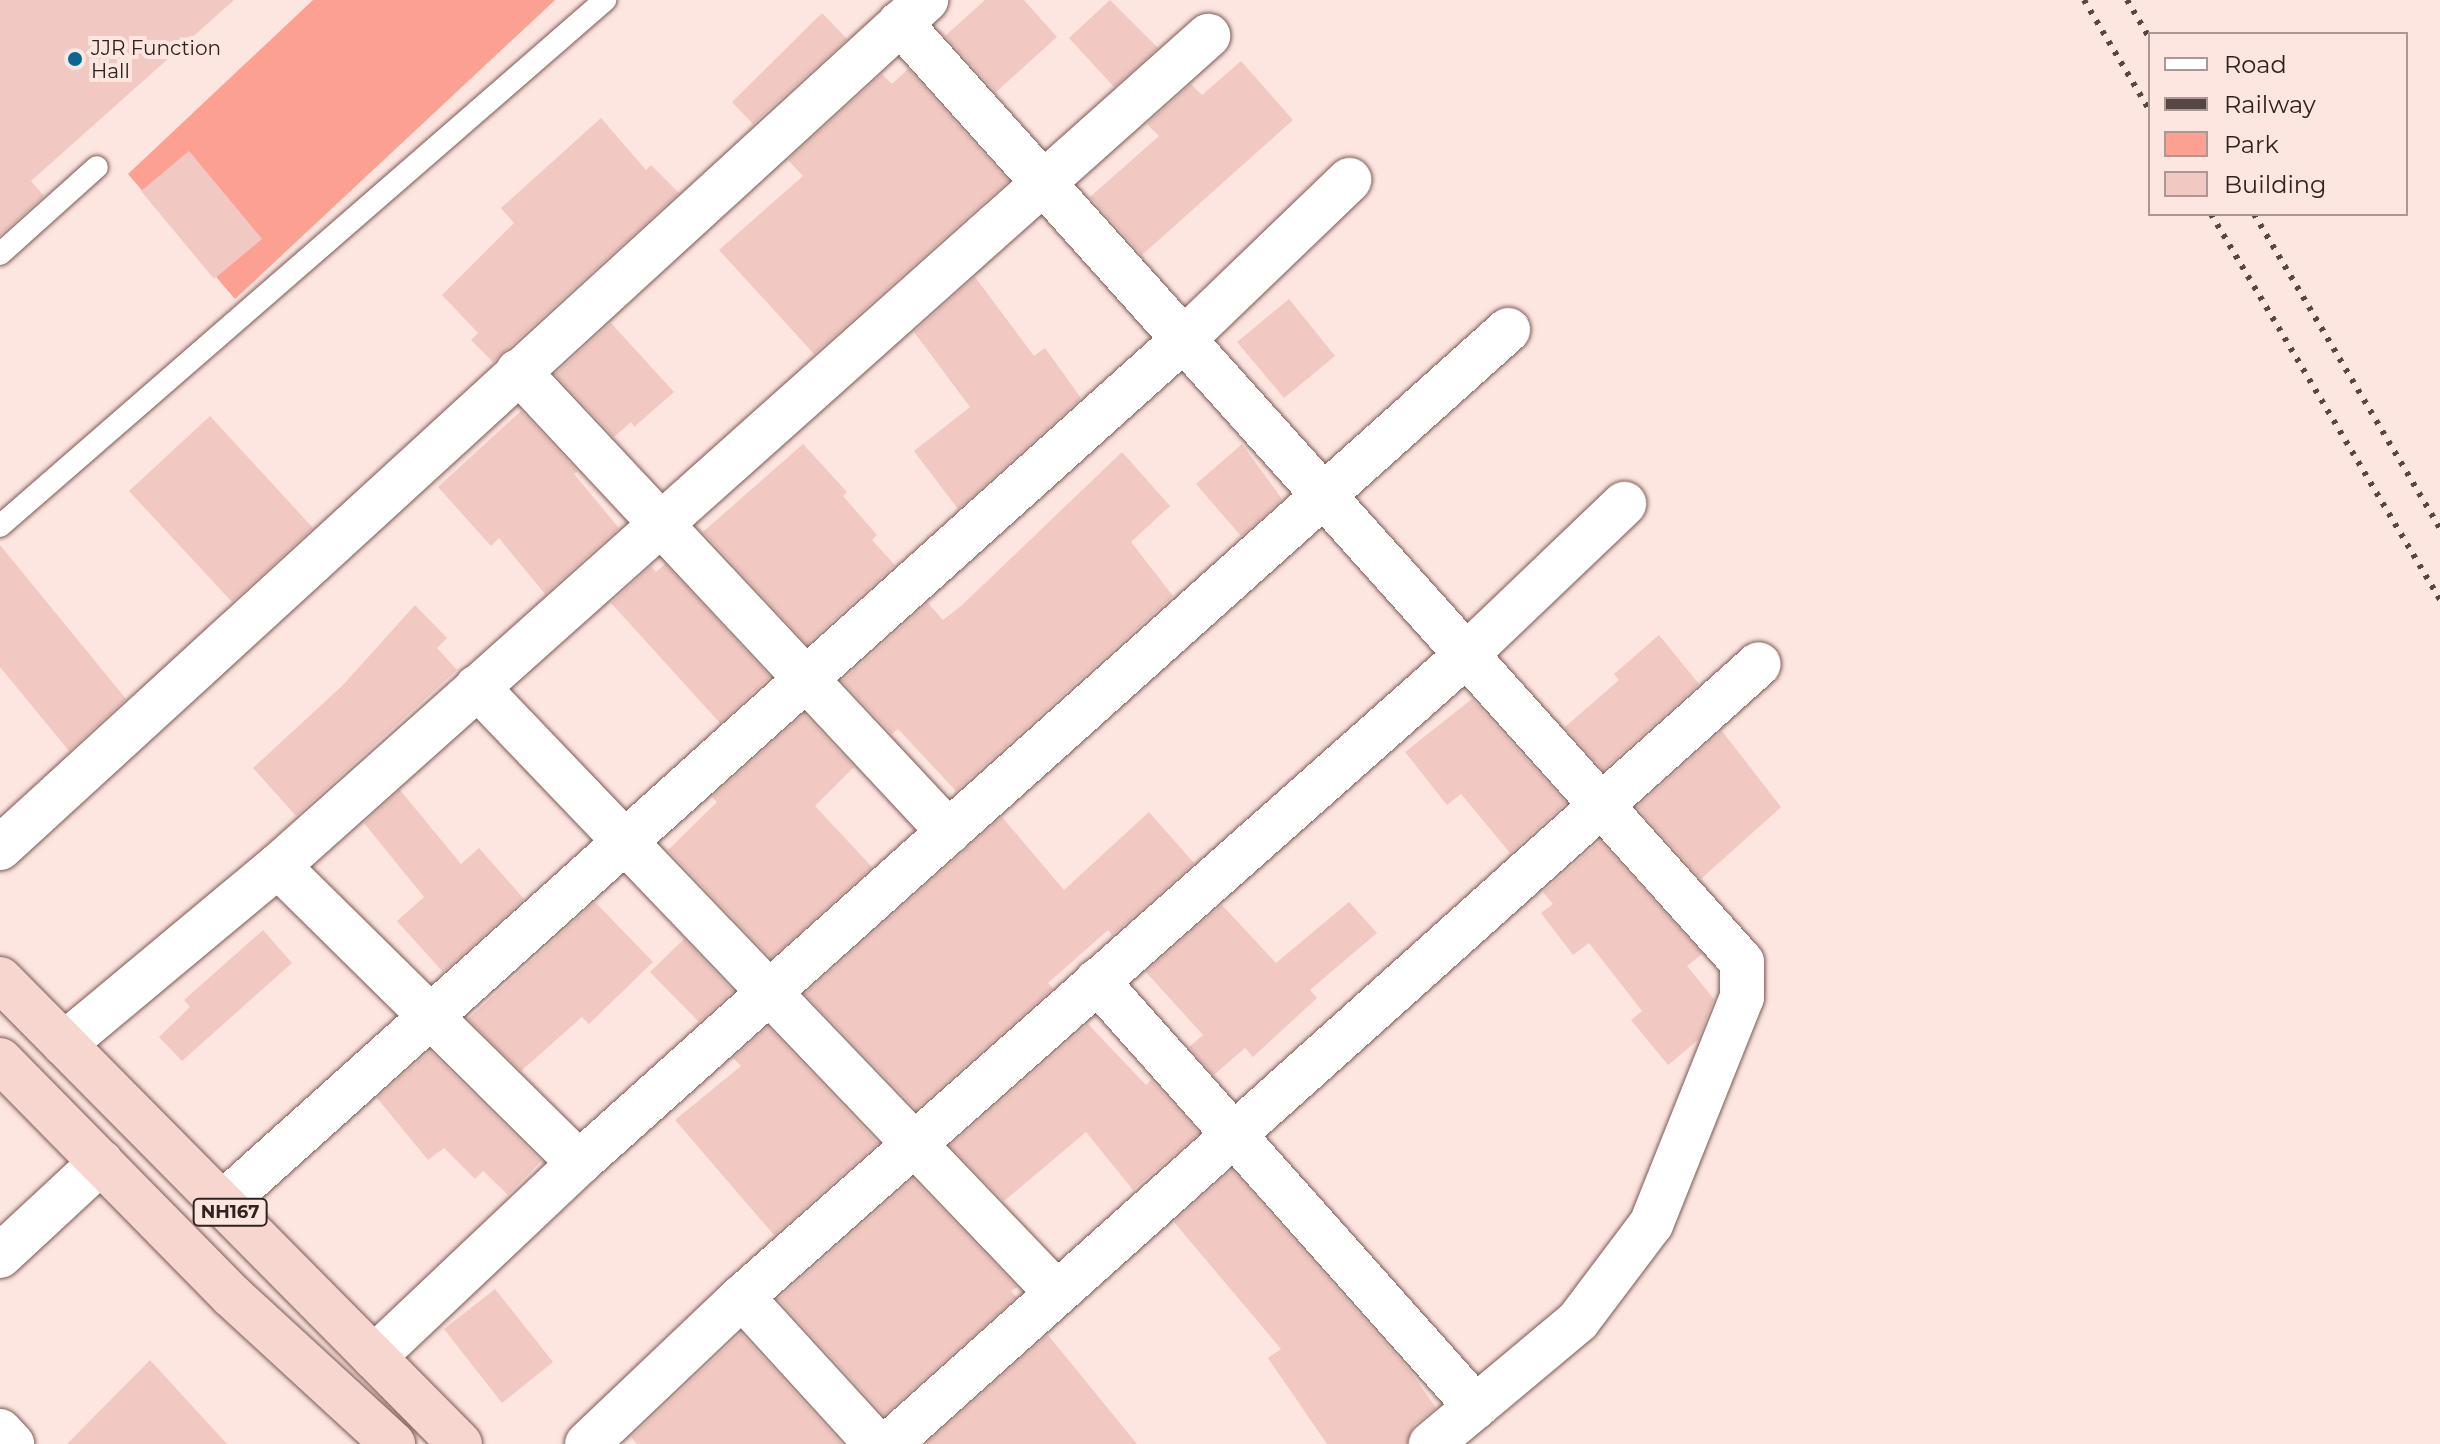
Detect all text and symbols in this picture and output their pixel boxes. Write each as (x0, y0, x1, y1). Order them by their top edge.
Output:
legend (2148, 32, 2408, 216)
place label: JJR Function Hall (91, 36, 221, 83)
marker: JJR Function Hall (66, 50, 84, 68)
text: Road (2224, 50, 2287, 79)
text: Railway (2224, 90, 2316, 119)
text: Park (2224, 130, 2279, 159)
text: Building (2224, 170, 2327, 199)
road number: NH167 (192, 1198, 268, 1226)

